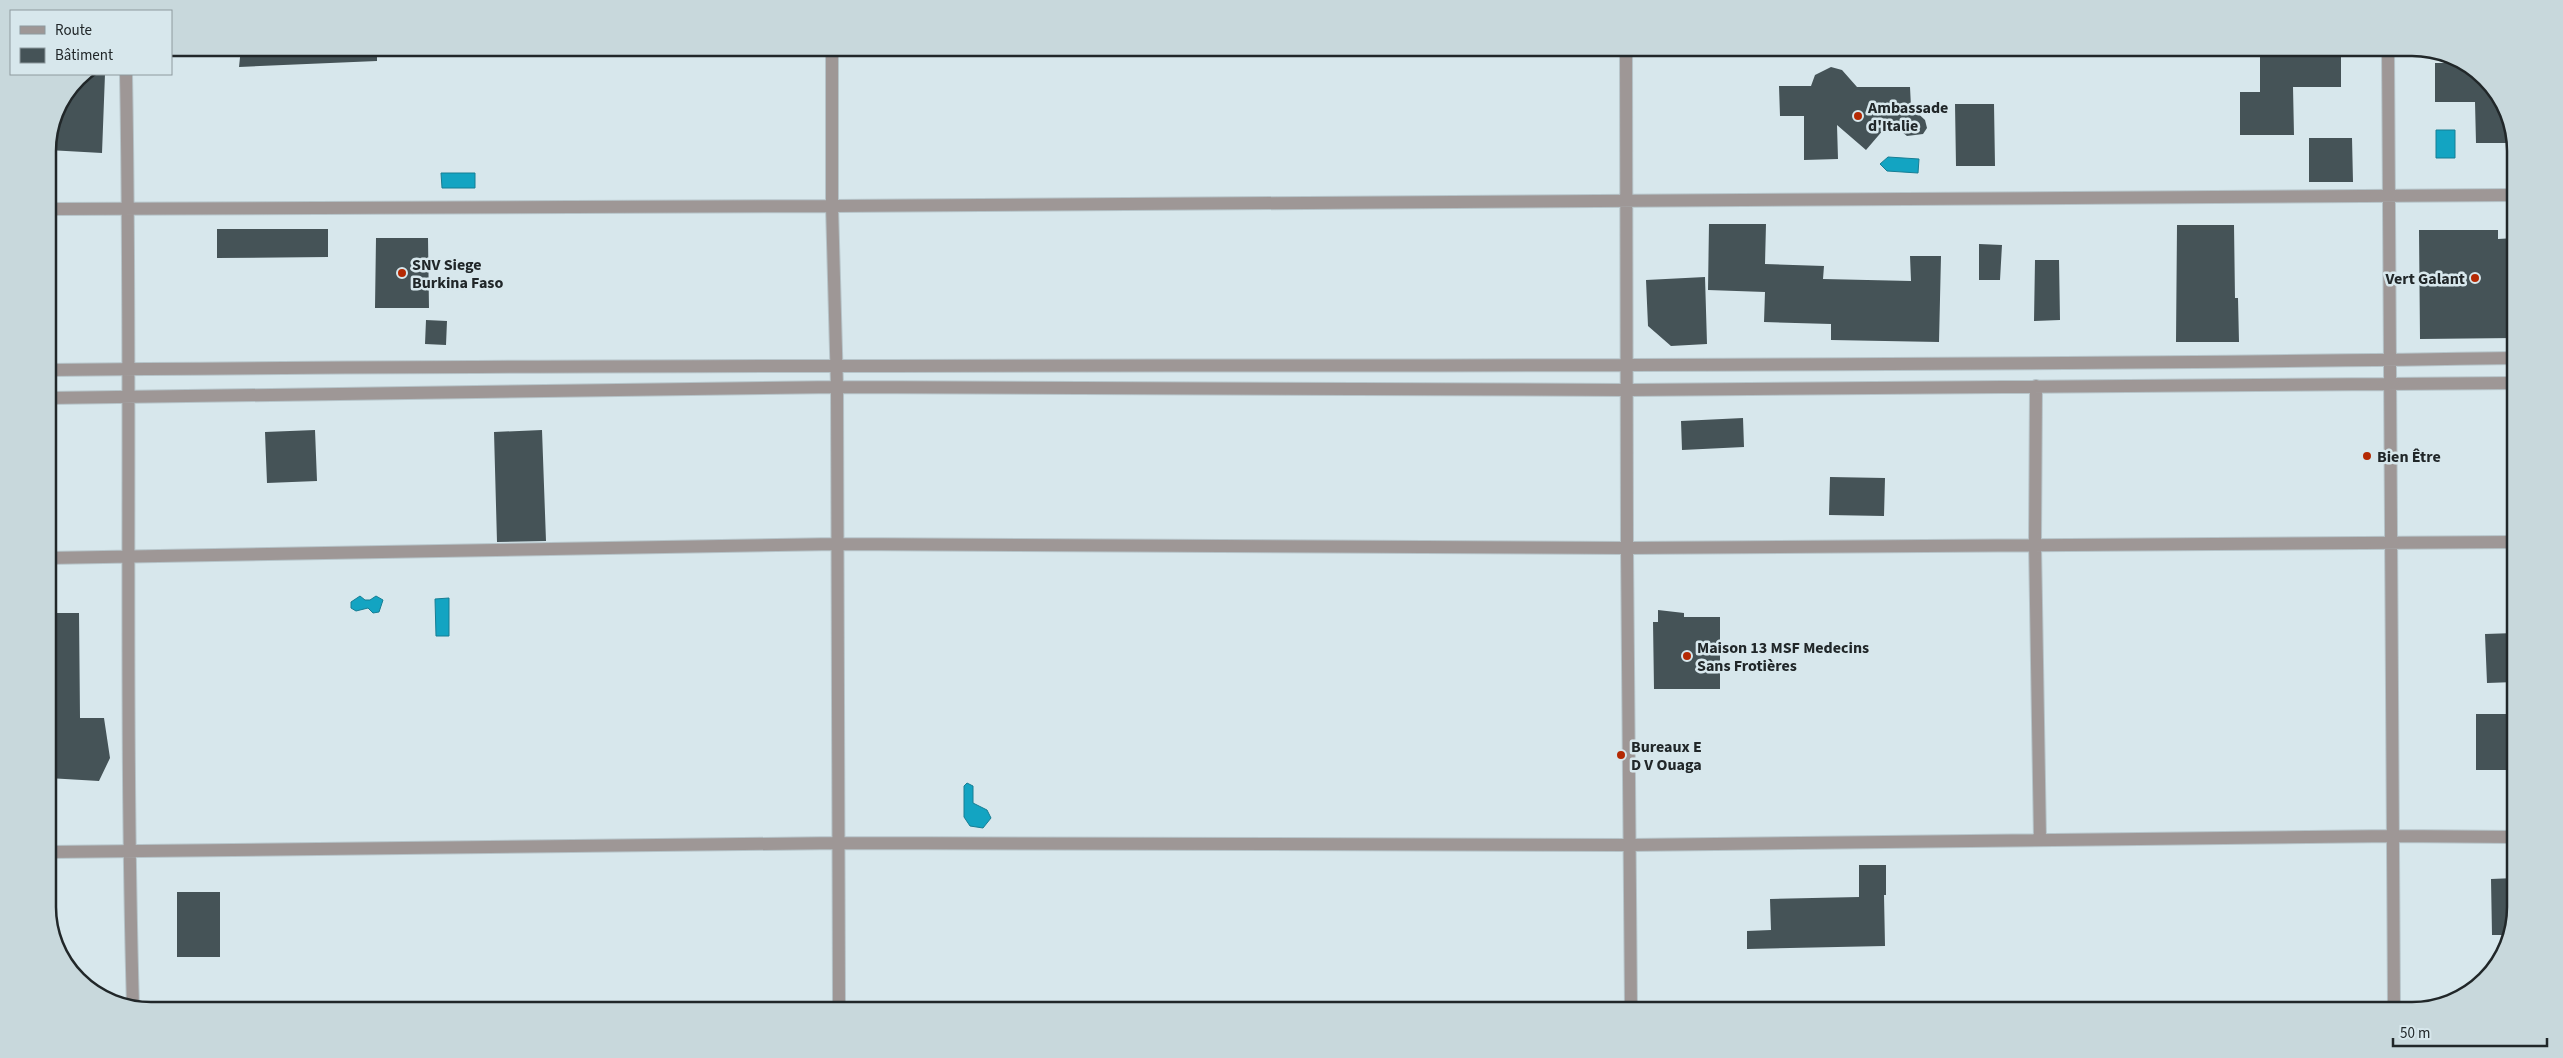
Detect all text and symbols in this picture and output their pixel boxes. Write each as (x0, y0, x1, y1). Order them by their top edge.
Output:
legend (10, 10, 172, 75)
text: Route (55, 20, 92, 41)
text: Bâtiment (55, 45, 113, 66)
place label: Ambassade d'Italie (1867, 97, 1948, 137)
marker: Ambassade d'Italie (1852, 110, 1864, 122)
place label: SNV Siege Burkina Faso (412, 254, 503, 294)
marker: SNV Siege Burkina Faso (396, 267, 408, 279)
place label: Vert Galant (2384, 268, 2465, 290)
marker: Vert Galant (2469, 272, 2481, 284)
place label: Bien Être (2377, 446, 2441, 468)
marker: Bien Être (2361, 450, 2373, 462)
place label: Maison 13 MSF Medecins Sans Frotières (1697, 637, 1869, 677)
marker: Maison 13 MSF Medecins Sans Frotières (1681, 650, 1693, 662)
place label: Bureaux E D V Ouaga (1631, 736, 1702, 776)
marker: Bureaux E D V Ouaga (1615, 749, 1627, 761)
scale bar (2393, 1016, 2547, 1048)
text: 50 m (2400, 1023, 2430, 1044)

